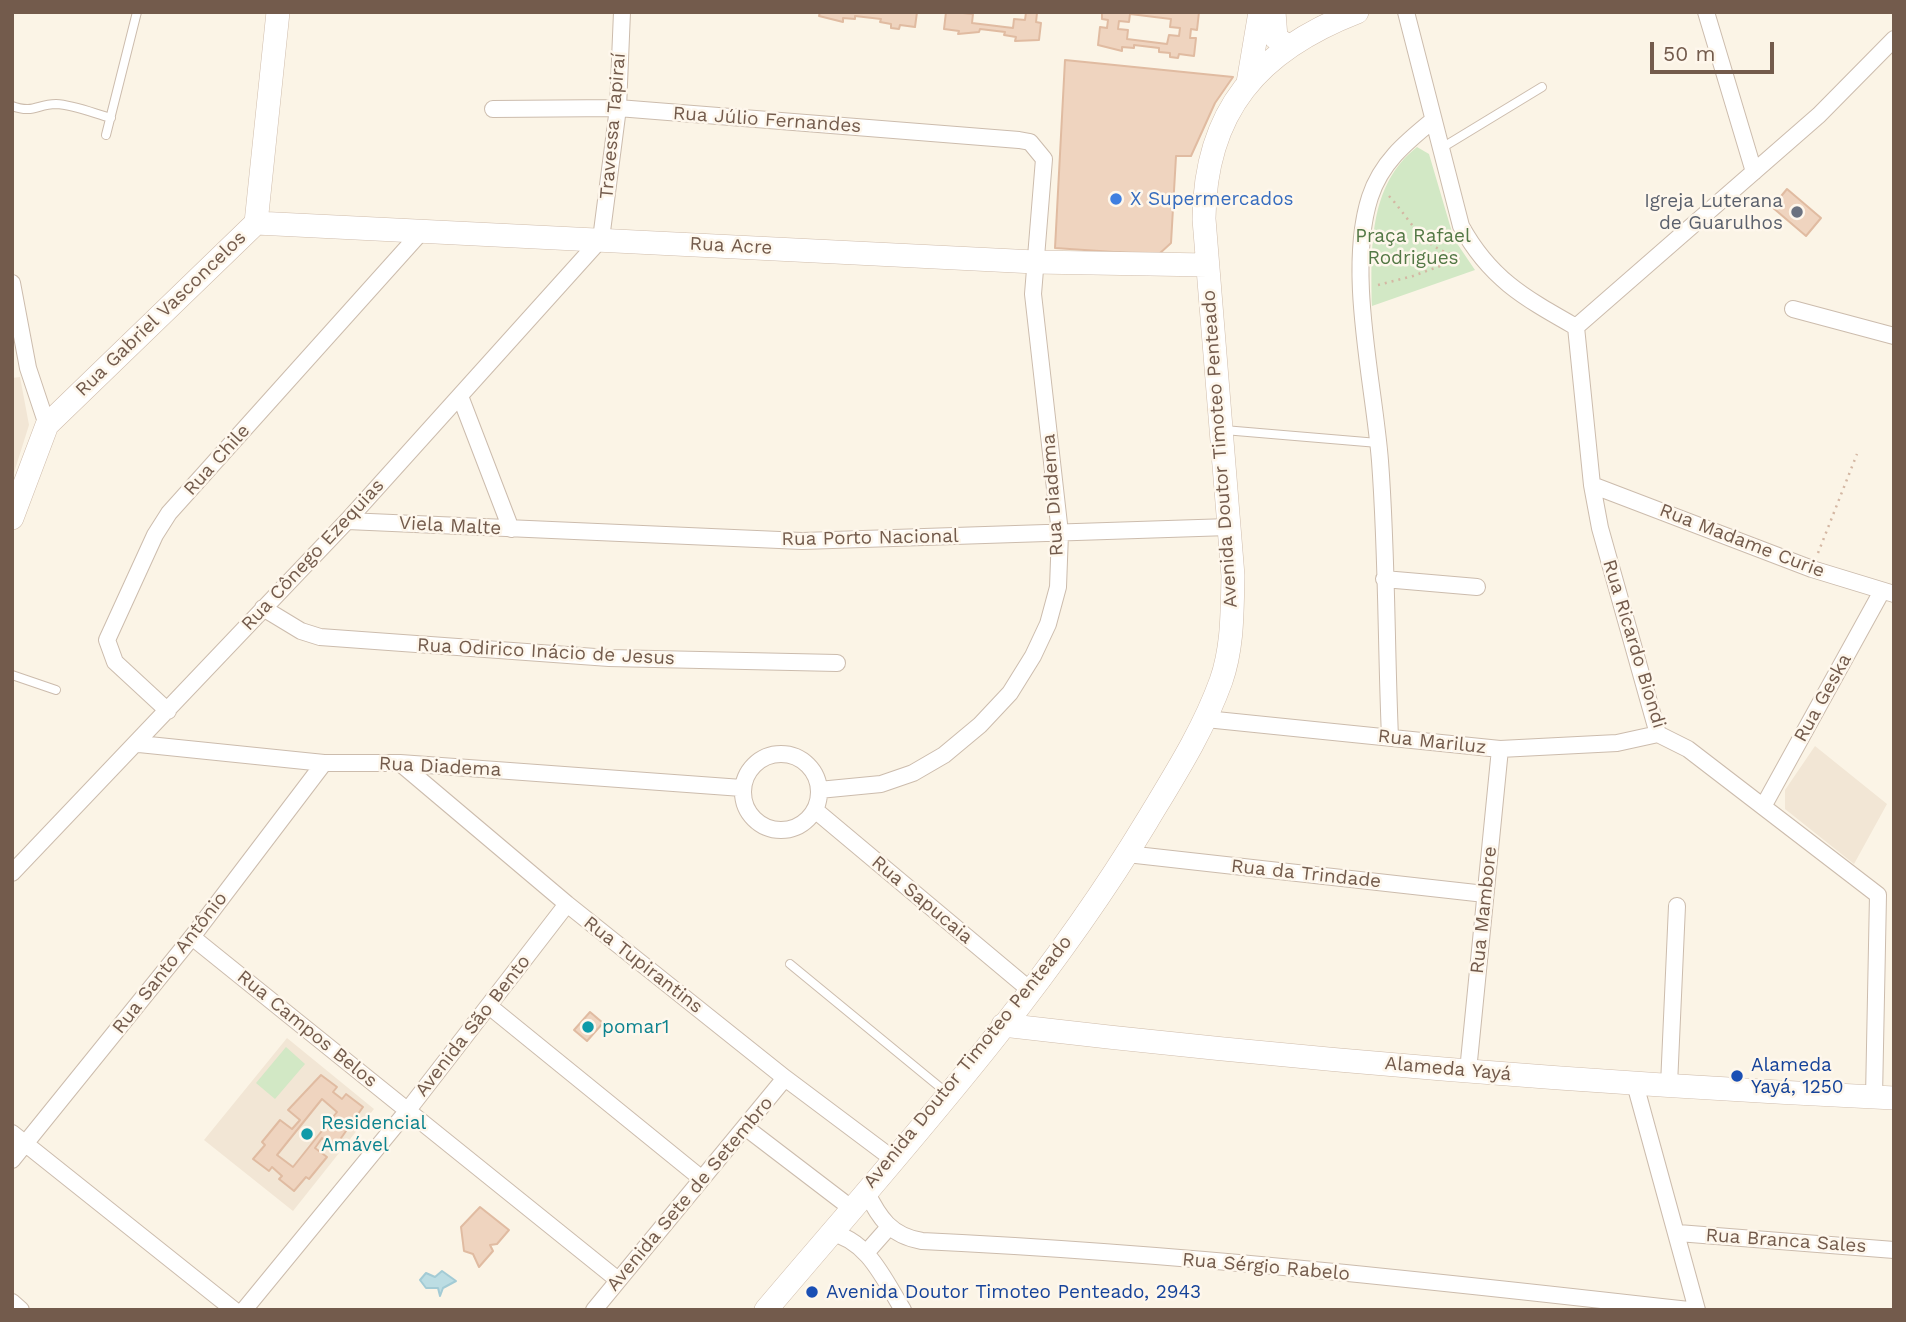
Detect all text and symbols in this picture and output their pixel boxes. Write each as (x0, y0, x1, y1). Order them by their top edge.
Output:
scale bar (1654, 28, 1778, 72)
text: 50 m (1663, 41, 1715, 66)
street label: Travessa Tapiraí (595, 52, 631, 200)
street label: Rua Júlio Fernandes (672, 102, 862, 138)
place label: X Supermercados (1130, 188, 1294, 210)
place label: Igreja Luterana de Guarulhos (1644, 190, 1783, 234)
marker: X Supermercados (1108, 191, 1124, 207)
marker: Igreja Luterana de Guarulhos (1789, 204, 1805, 220)
park label: Praça Rafael Rodrigues (1355, 225, 1471, 269)
street label: Rua Gabriel Vasconcelos (71, 226, 251, 402)
street label: Rua Acre (689, 232, 773, 260)
street label: Avenida Doutor Timoteo Penteado (1198, 289, 1242, 609)
street label: Rua Chile (179, 420, 255, 500)
street label: Rua Diadema (1037, 433, 1069, 557)
street label: Rua Cônego Ezequias (237, 474, 389, 636)
street label: Rua Madame Curie (1656, 499, 1828, 583)
street label: Viela Malte (398, 512, 502, 540)
street label: Rua Porto Nacional (781, 525, 959, 551)
street label: Rua Ricardo Biondi (1597, 557, 1671, 731)
street label: Rua Odirico Inácio de Jesus (416, 634, 676, 670)
street label: Rua Geska (1789, 650, 1857, 746)
street label: Rua Mariluz (1377, 725, 1487, 759)
street label: Rua Diadema (378, 752, 502, 782)
street label: Rua Mambore (1466, 845, 1502, 975)
street label: Rua Sapucaia (867, 851, 977, 949)
street label: Rua da Trindade (1230, 855, 1382, 893)
street label: Rua Santo Antônio (108, 888, 232, 1038)
street label: Rua Tupirantins (579, 911, 707, 1019)
street label: Avenida Doutor Timoteo Penteado (859, 931, 1077, 1193)
street label: Avenida São Bento (411, 951, 535, 1101)
street label: Rua Campos Belos (232, 965, 382, 1093)
place label: pomar1 (602, 1016, 669, 1038)
marker: pomar1 (580, 1019, 596, 1035)
street label: Alameda Yayá (1384, 1052, 1512, 1086)
place label: Alameda Yayá, 1250 (1751, 1054, 1844, 1098)
marker: Alameda Yayá, 1250 (1729, 1068, 1745, 1084)
street label: Avenida Sete de Setembro (602, 1092, 778, 1296)
place label: Residencial Amável (321, 1112, 426, 1156)
marker: Residencial Amável (299, 1126, 315, 1142)
street label: Rua Branca Sales (1705, 1224, 1867, 1258)
street label: Rua Sérgio Rabelo (1181, 1248, 1351, 1286)
place label: Avenida Doutor Timoteo Penteado, 2943 (826, 1281, 1201, 1303)
marker: Avenida Doutor Timoteo Penteado, 2943 (804, 1284, 820, 1300)

